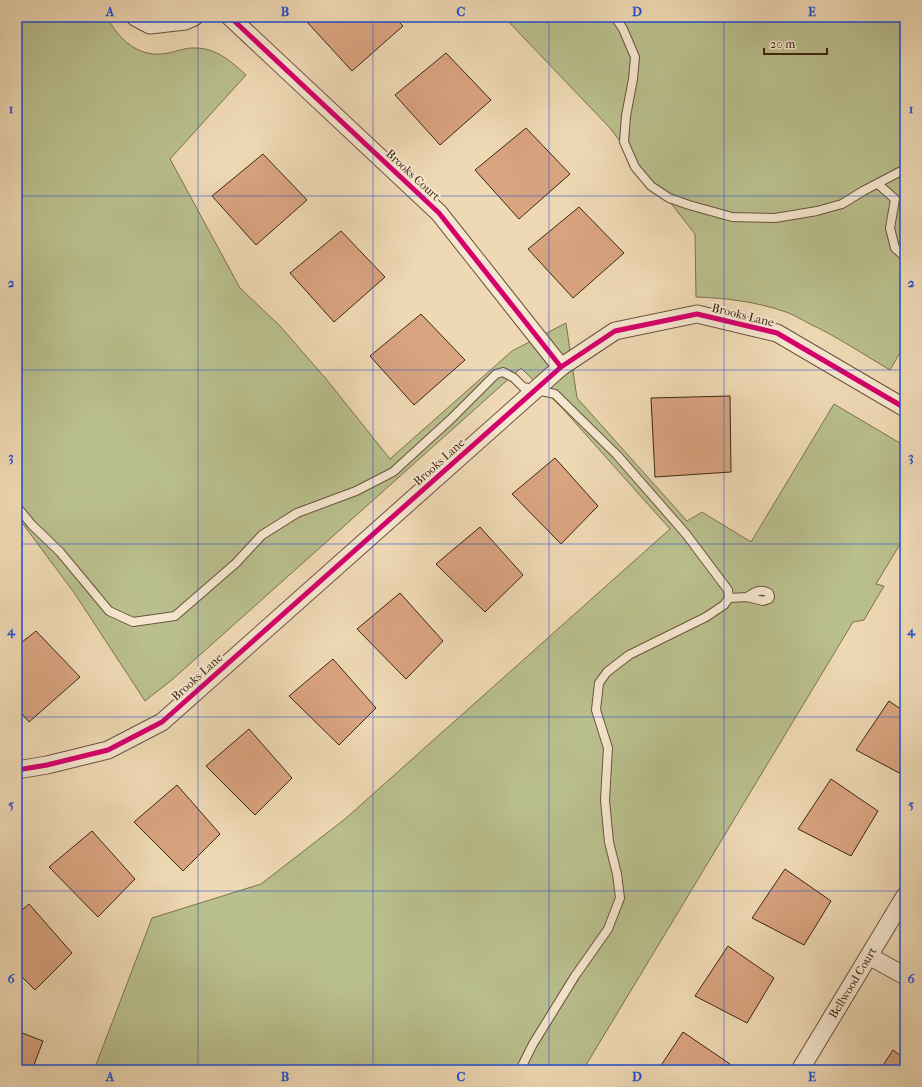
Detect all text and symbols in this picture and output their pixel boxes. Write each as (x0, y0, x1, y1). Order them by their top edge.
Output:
text: A (105, 4, 115, 19)
text: B (281, 4, 290, 19)
text: C (457, 4, 466, 19)
text: D (632, 4, 642, 19)
text: E (808, 4, 816, 19)
scale bar (764, 30, 827, 56)
text: 20 m (770, 37, 795, 51)
text: 1 (9, 101, 14, 116)
text: 1 (909, 101, 914, 116)
street label: Brooks Court (383, 147, 443, 204)
text: 2 (8, 275, 15, 290)
text: 2 (908, 275, 915, 290)
street label: Brooks Lane (710, 300, 776, 330)
street label: Brooks Lane (411, 435, 467, 489)
text: 3 (8, 449, 14, 465)
text: 3 (908, 449, 914, 465)
text: 4 (6, 623, 16, 639)
text: 4 (906, 623, 916, 639)
street label: Brooks Lane (169, 650, 225, 704)
text: 5 (8, 797, 14, 812)
text: 5 (908, 797, 914, 812)
street label: Bellwood Court (826, 944, 880, 1021)
text: 6 (7, 971, 15, 986)
text: 6 (907, 971, 915, 986)
text: A (105, 1069, 115, 1084)
text: B (281, 1069, 290, 1084)
text: C (457, 1069, 466, 1084)
text: D (632, 1069, 642, 1084)
text: E (808, 1069, 816, 1084)

